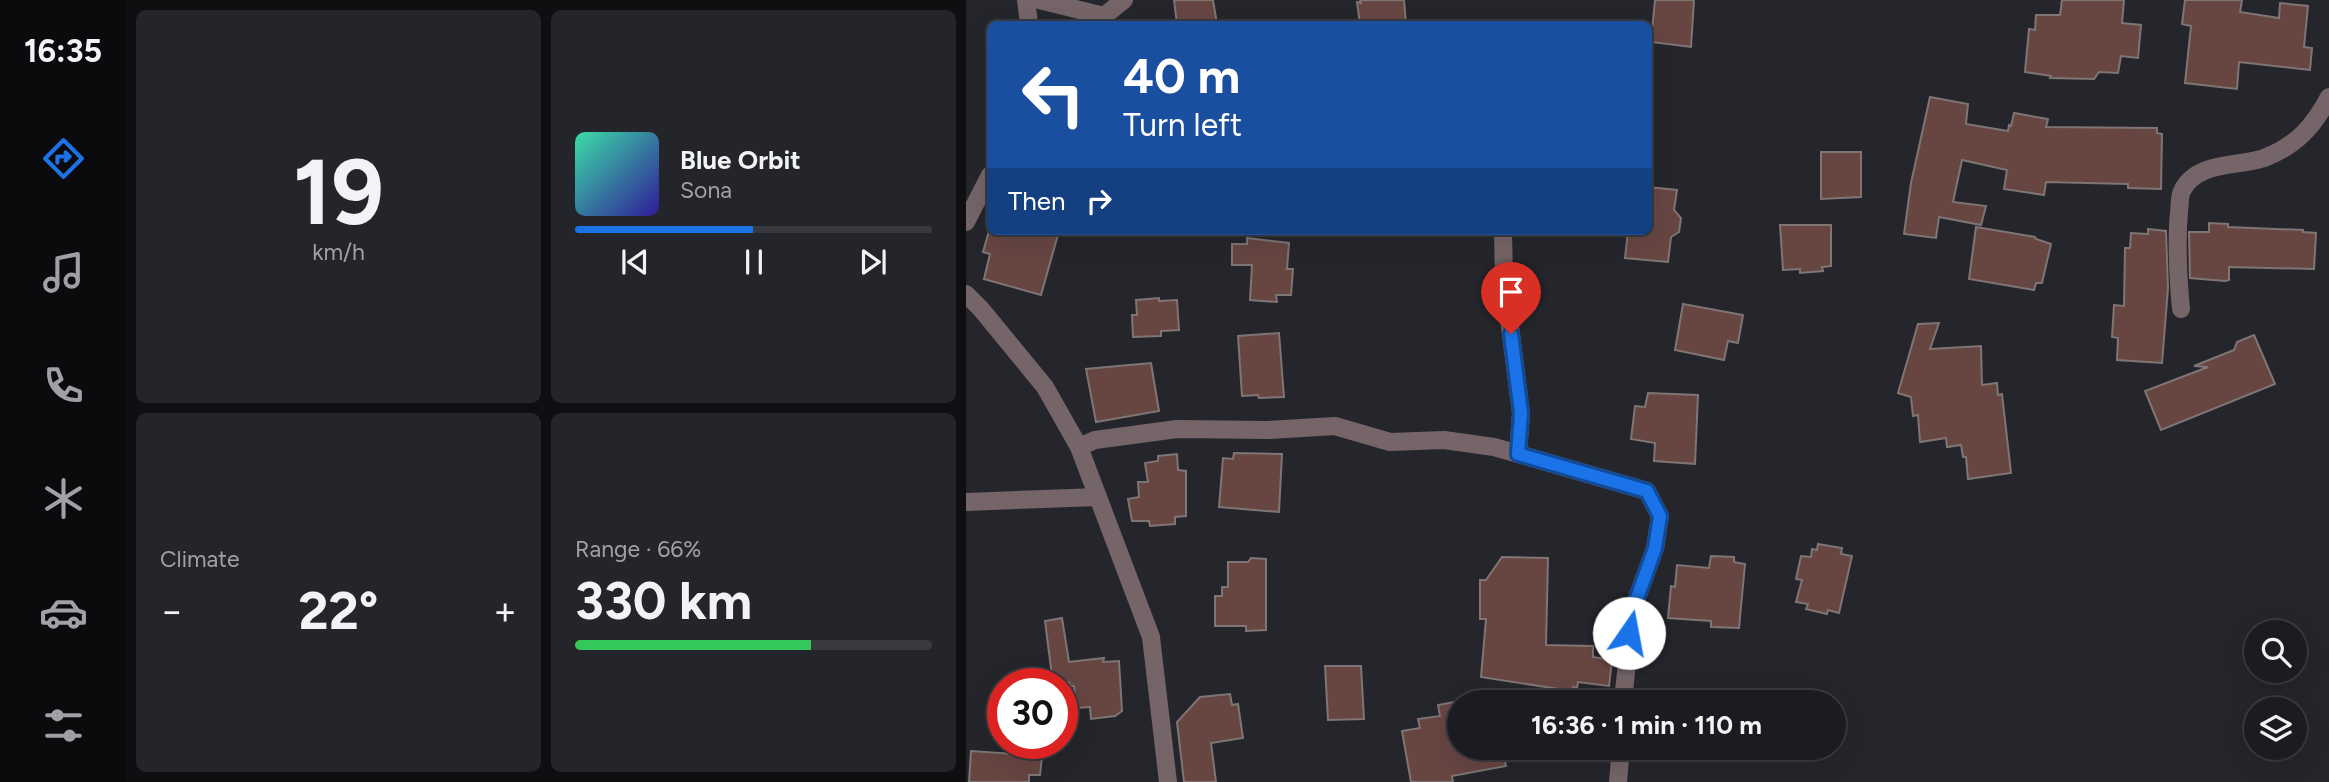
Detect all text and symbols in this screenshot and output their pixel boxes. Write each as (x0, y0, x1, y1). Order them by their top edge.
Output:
text: 16:35 (24, 32, 102, 70)
text: 40 m (1123, 46, 1240, 105)
icon: left (1008, 49, 1099, 140)
text: Turn left (1123, 106, 1242, 144)
icon: directions (39, 134, 88, 183)
text: 19 (293, 138, 384, 247)
text: Blue Orbit (680, 144, 801, 176)
text: Sona (680, 176, 732, 204)
icon: right (1080, 182, 1118, 220)
text: Then (1008, 185, 1066, 217)
text: km/h (312, 238, 365, 266)
icon: previous (616, 243, 654, 281)
icon: pause (735, 243, 773, 281)
icon: next (854, 243, 892, 281)
icon: music (39, 248, 88, 297)
pin (1481, 262, 1541, 334)
icon: arrive (1492, 273, 1530, 311)
icon: phone (39, 361, 88, 410)
icon: climate (39, 474, 88, 523)
text: Range · 66% (575, 535, 701, 563)
text: Climate (160, 545, 239, 573)
text: 330 km (575, 570, 752, 632)
text: 22° (299, 580, 378, 642)
icon: car (39, 588, 88, 637)
text: − (160, 588, 184, 634)
text: + (493, 588, 517, 634)
position arrow (1592, 596, 1666, 670)
map controls (2244, 620, 2307, 760)
button: search (2244, 620, 2307, 683)
speed limit sign: 30 (987, 668, 1078, 759)
button: layers (2244, 697, 2307, 760)
icon: filters (39, 701, 88, 750)
text: 16:36 · 1 min · 110 m (1531, 709, 1762, 741)

